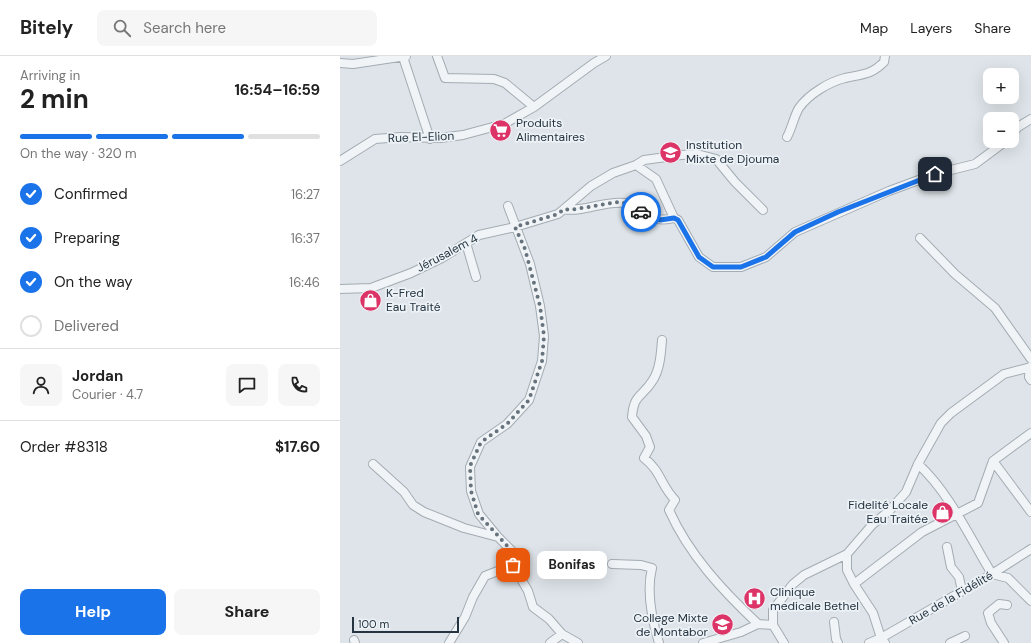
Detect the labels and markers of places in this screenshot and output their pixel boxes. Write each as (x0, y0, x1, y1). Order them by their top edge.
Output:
place label: Produits Alimentaires (516, 115, 585, 145)
supermarket icon: Produits Alimentaires (487, 117, 513, 143)
place label: Institution Mixte de Djouma (686, 137, 779, 167)
school or university icon: Institution Mixte de Djouma (658, 139, 684, 165)
pin (918, 157, 952, 191)
place label: K-Fred Eau Traité (386, 285, 441, 315)
shop icon: K-Fred Eau Traité (358, 287, 384, 313)
place label: Fidelité Locale Eau Traitée (848, 497, 928, 527)
shop icon: Fidelité Locale Eau Traitée (930, 499, 956, 525)
pin (496, 548, 530, 582)
callout: Bonifas (537, 551, 607, 579)
place label: Clinique medicale Bethel (770, 584, 859, 614)
hospital icon: Clinique medicale Bethel (741, 586, 767, 612)
place label: College Mixte de Montabor (633, 610, 709, 640)
school or university icon: College Mixte de Montabor (710, 612, 736, 638)

